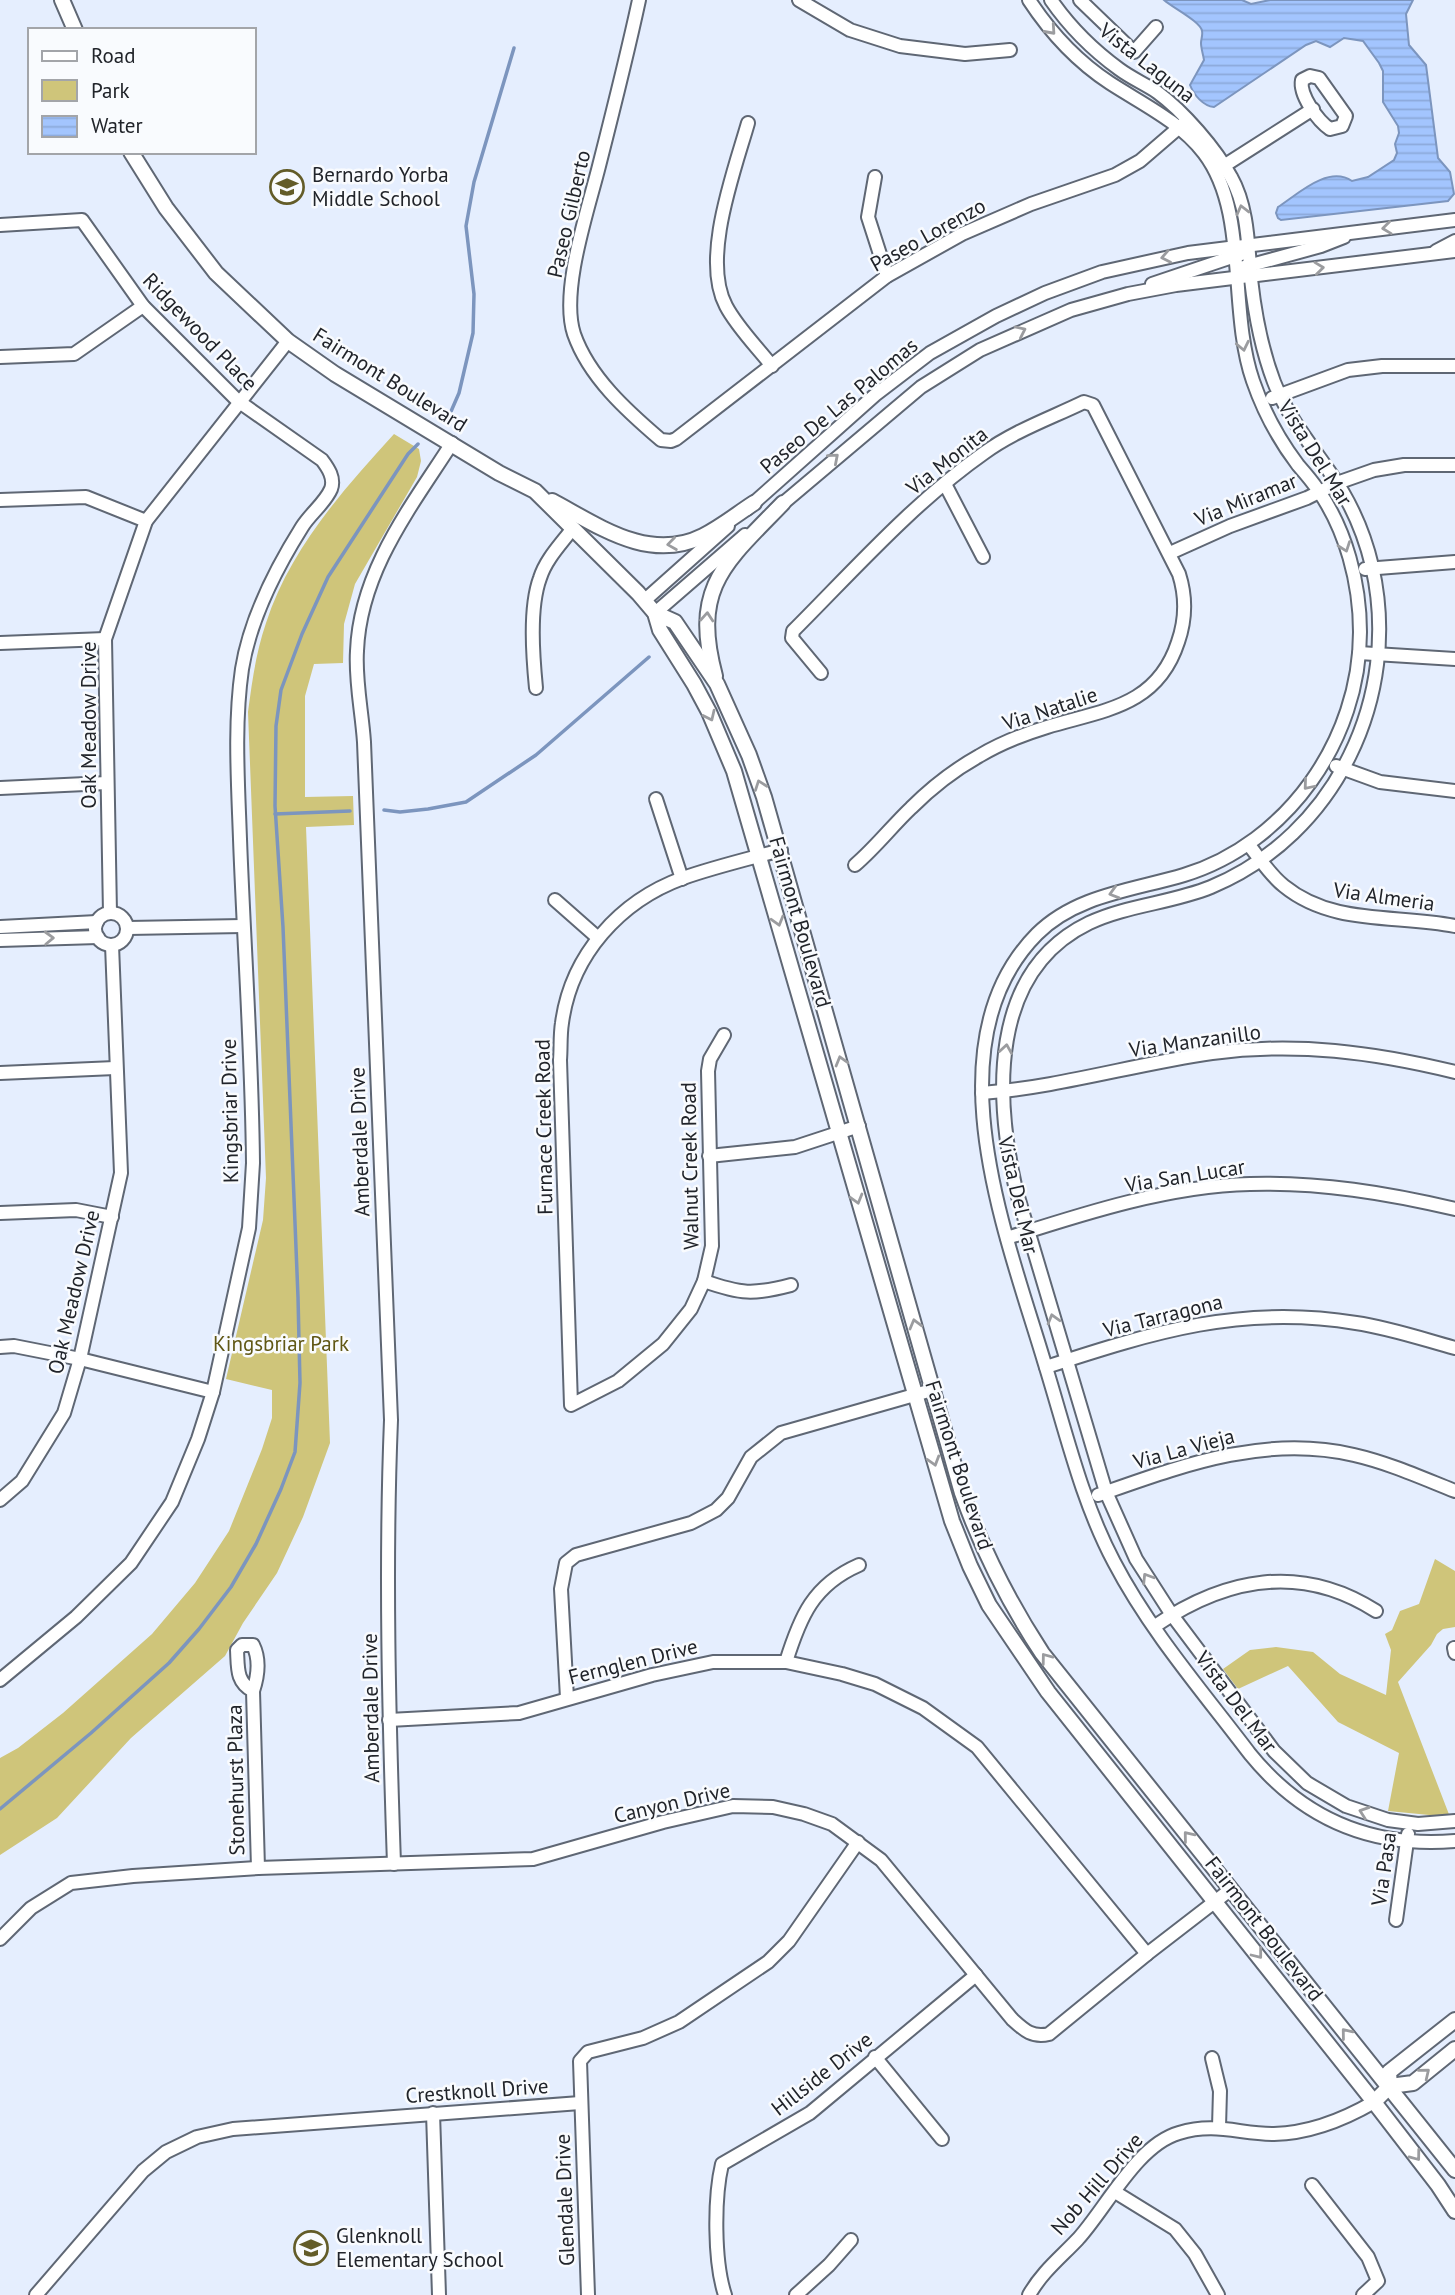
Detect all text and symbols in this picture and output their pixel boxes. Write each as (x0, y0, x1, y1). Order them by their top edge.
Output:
street label: Vista Laguna (1093, 16, 1201, 109)
one-way arrow (1043, 22, 1055, 35)
legend (28, 28, 256, 154)
text: Road (91, 42, 135, 69)
text: Park (91, 77, 130, 104)
text: Water (91, 112, 143, 139)
street label: Paseo Gilberto (541, 147, 596, 280)
place label: Bernardo Yorba Middle School (312, 161, 449, 212)
school or university icon: Bernardo Yorba Middle School (268, 168, 306, 206)
street label: Paseo Lorenzo (865, 192, 990, 277)
one-way arrow (1236, 204, 1250, 216)
one-way arrow (1381, 220, 1393, 235)
one-way arrow (1160, 248, 1172, 263)
one-way arrow (1313, 261, 1325, 276)
street label: Ridgewood Place (137, 267, 263, 396)
street label: Fairmont Boulevard (308, 321, 472, 438)
one-way arrow (1014, 325, 1027, 339)
street label: Paseo De Las Palomas (754, 332, 923, 480)
one-way arrow (1235, 340, 1250, 352)
street label: Vista Del Mar (1272, 394, 1359, 511)
street label: Via Monita (900, 420, 993, 501)
one-way arrow (826, 454, 839, 466)
street label: Via Miramar (1190, 467, 1301, 533)
one-way arrow (666, 536, 678, 551)
one-way arrow (1337, 540, 1351, 552)
one-way arrow (699, 612, 714, 623)
street label: Oak Meadow Drive (75, 641, 102, 809)
street label: Via Natalie (998, 681, 1101, 737)
one-way arrow (702, 709, 716, 721)
one-way arrow (1303, 778, 1316, 790)
one-way arrow (754, 779, 768, 791)
street label: Fairmont Boulevard (763, 833, 838, 1011)
street label: Via Almeria (1331, 876, 1437, 917)
one-way arrow (1109, 885, 1121, 900)
one-way arrow (770, 915, 785, 927)
one-way arrow (44, 931, 55, 946)
street label: Via Manzanillo (1126, 1018, 1262, 1063)
street label: Kingsbriar Drive (215, 1039, 244, 1183)
street label: Furnace Creek Road (528, 1039, 559, 1215)
one-way arrow (998, 1043, 1013, 1055)
one-way arrow (834, 1055, 849, 1067)
street label: Amberdale Drive (343, 1067, 376, 1217)
street label: Walnut Creek Road (675, 1082, 704, 1250)
street label: Vista Del Mar (992, 1132, 1045, 1256)
street label: Via San Lucar (1122, 1153, 1247, 1198)
one-way arrow (849, 1193, 864, 1205)
street label: Oak Meadow Drive (42, 1207, 105, 1376)
street label: Via Tarragona (1099, 1288, 1225, 1344)
one-way arrow (1047, 1313, 1061, 1325)
one-way arrow (908, 1319, 923, 1331)
park label: Kingsbriar Park (213, 1330, 349, 1357)
street label: Fairmont Boulevard (919, 1377, 1000, 1553)
street label: Via La Vieja (1129, 1422, 1237, 1475)
one-way arrow (925, 1454, 940, 1466)
one-way arrow (1142, 1572, 1155, 1585)
street label: Fernglen Drive (565, 1632, 700, 1691)
street label: Amberdale Drive (356, 1633, 385, 1783)
street label: Vista Del Mar (1189, 1645, 1283, 1758)
one-way arrow (1042, 1653, 1055, 1666)
street label: Stonehurst Plaza (221, 1704, 250, 1856)
street label: Canyon Drive (611, 1776, 733, 1829)
one-way arrow (1358, 1806, 1371, 1820)
street label: Via Pasa (1365, 1830, 1402, 1909)
one-way arrow (1183, 1832, 1196, 1844)
street label: Fairmont Boulevard (1199, 1851, 1329, 2007)
one-way arrow (1249, 1947, 1262, 1959)
street label: Hillside Drive (766, 2026, 878, 2122)
one-way arrow (1342, 2029, 1355, 2041)
one-way arrow (1416, 2069, 1429, 2081)
street label: Crestknoll Drive (405, 2072, 549, 2109)
street label: Nob Hill Drive (1045, 2127, 1148, 2240)
street label: Glendale Drive (549, 2133, 580, 2267)
one-way arrow (1407, 2148, 1420, 2161)
place label: Glenknoll Elementary School (336, 2222, 503, 2273)
school or university icon: Glenknoll Elementary School (292, 2229, 330, 2267)

